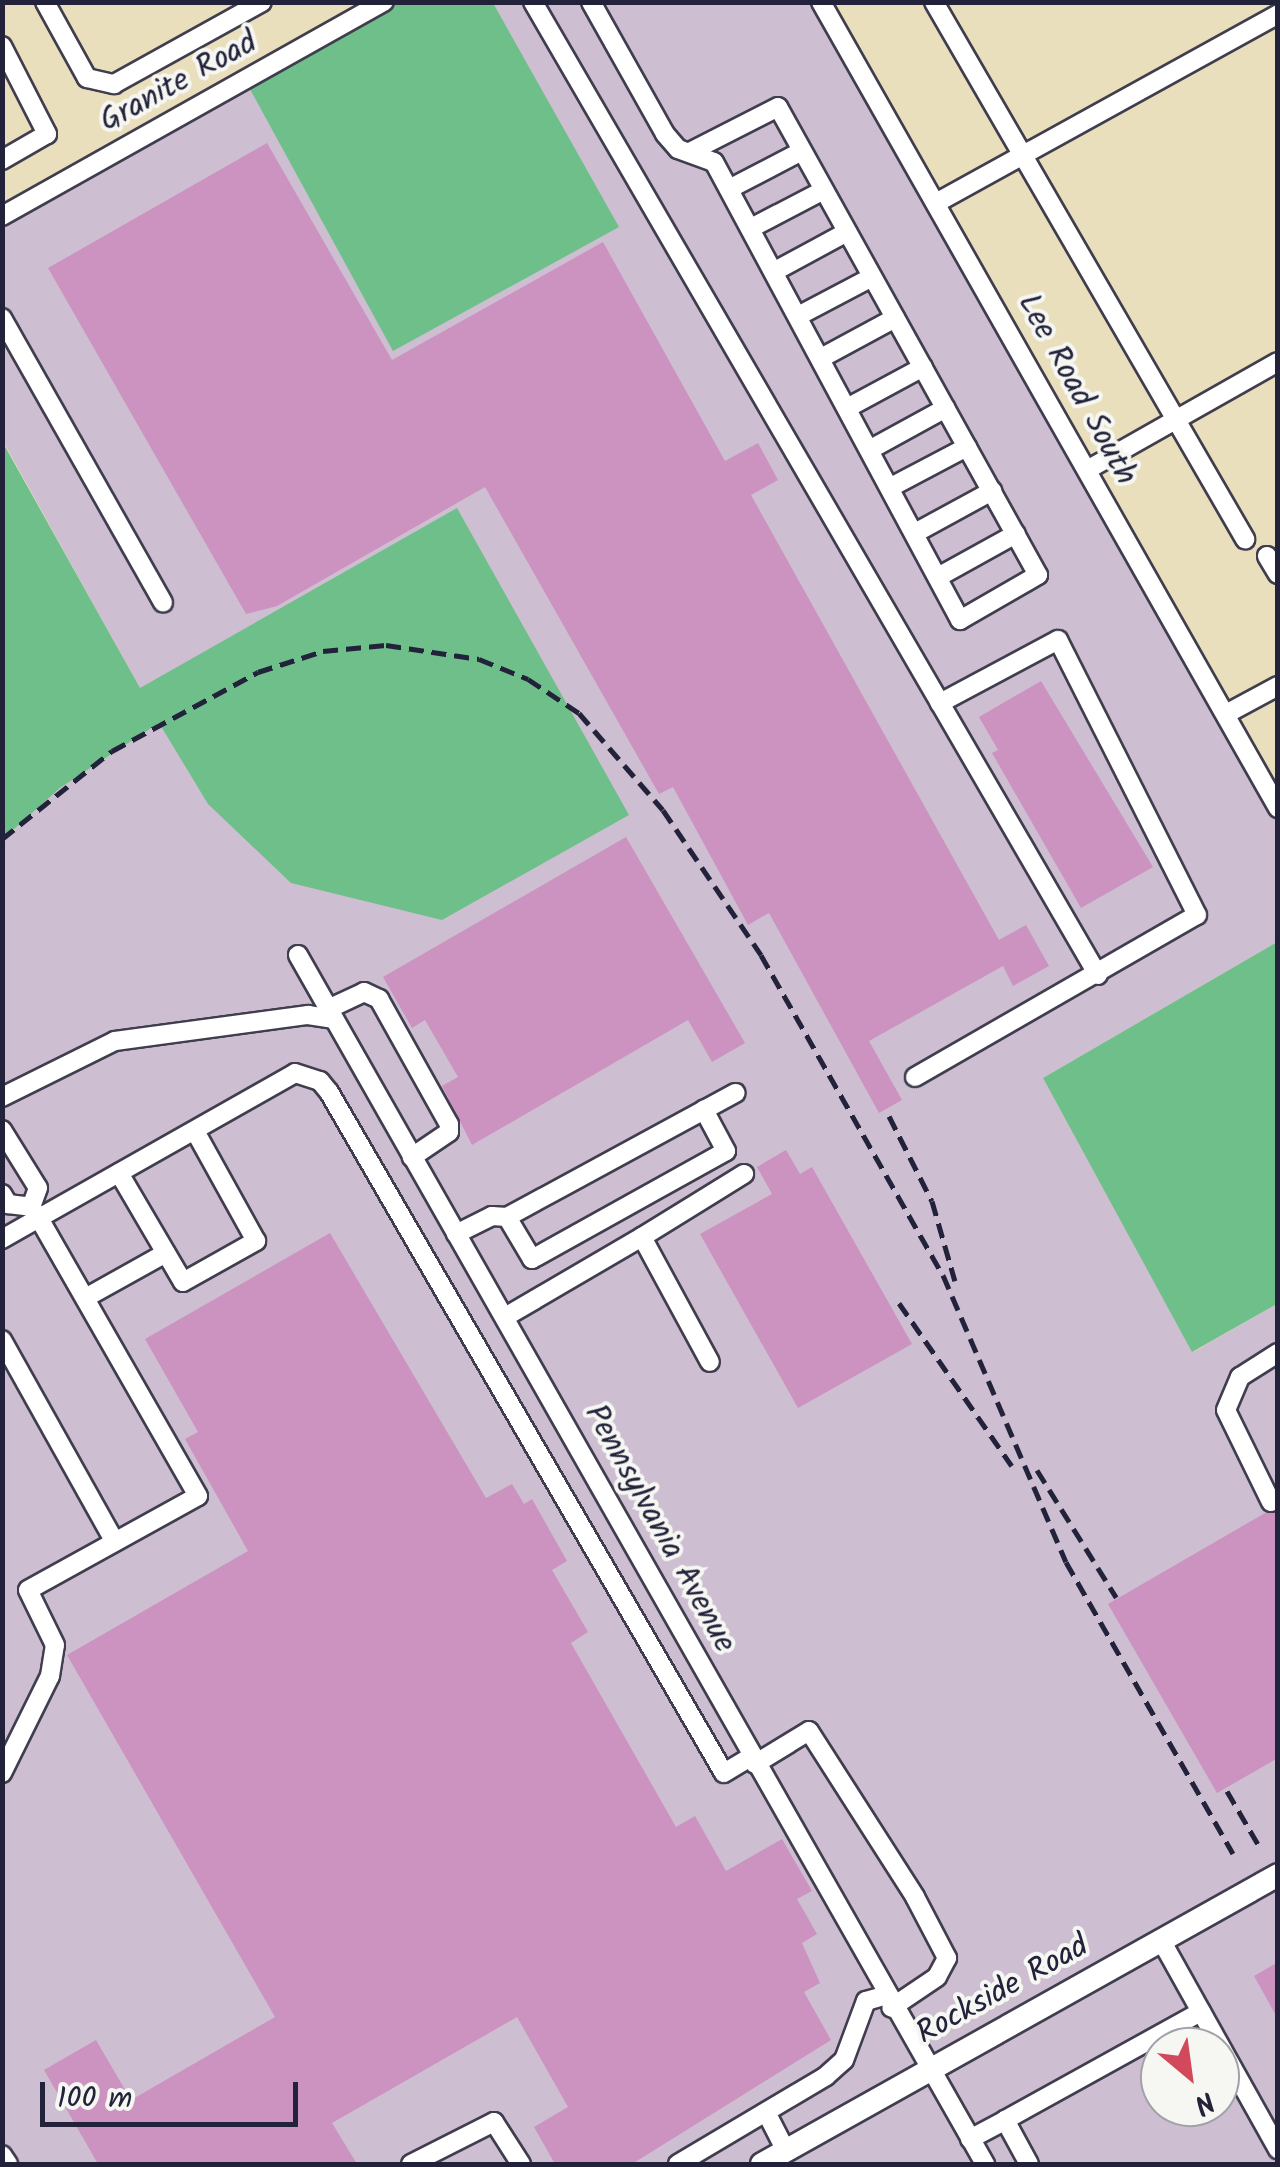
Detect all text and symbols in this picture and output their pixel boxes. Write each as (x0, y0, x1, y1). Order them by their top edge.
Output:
street label: Granite Road (94, 24, 264, 142)
street label: Lee Road South (1008, 288, 1144, 492)
street label: Pennsylvania Avenue (575, 1398, 743, 1660)
street label: Rockside Road (910, 1928, 1096, 2054)
north arrow (1140, 2027, 1240, 2127)
scale bar (45, 2062, 302, 2124)
text: 100 m (57, 2075, 132, 2123)
text: N (1185, 2078, 1222, 2126)

